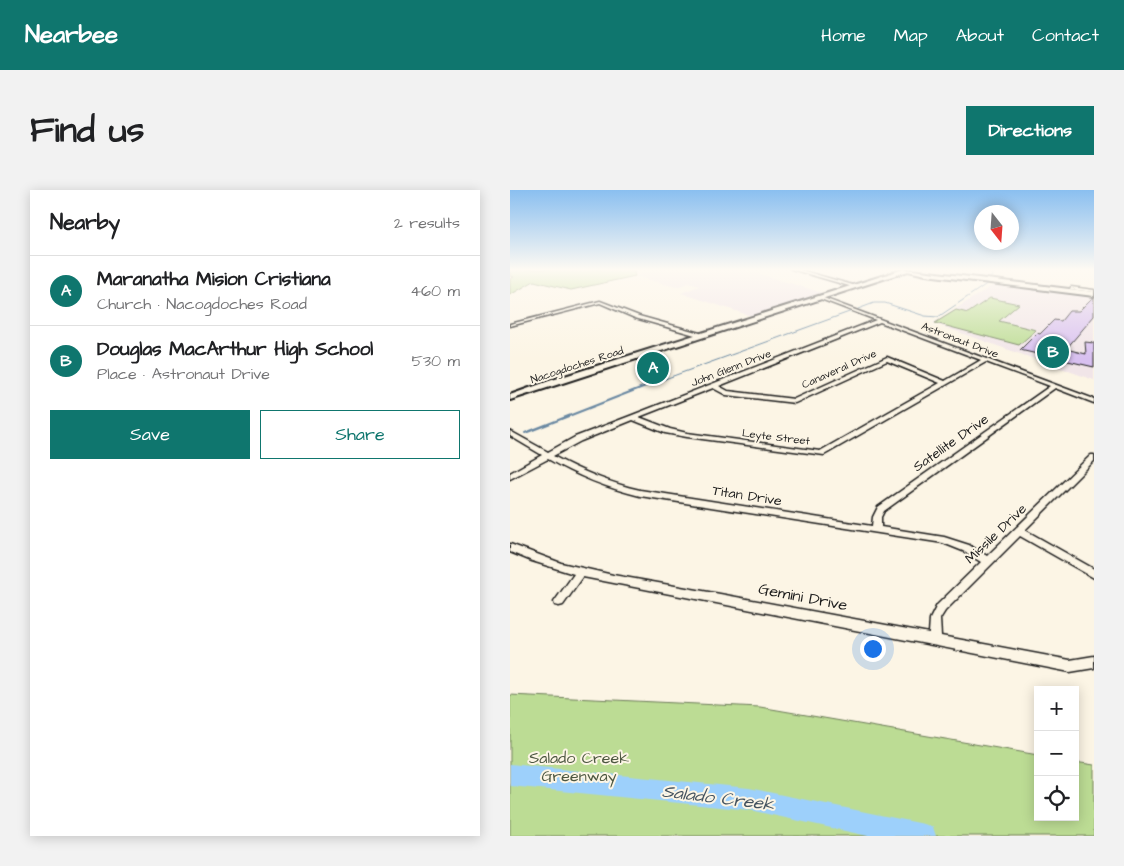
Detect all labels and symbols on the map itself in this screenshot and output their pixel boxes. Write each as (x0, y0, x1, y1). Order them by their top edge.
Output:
north arrow (974, 205, 1019, 250)
street label: Astronaut Drive (919, 318, 1001, 362)
pin: B (1037, 333, 1069, 371)
street label: Nacogdoches Road (529, 343, 626, 388)
street label: John Glenn Drive (689, 346, 773, 390)
street label: Canaveral Drive (799, 346, 879, 392)
pin: A (637, 349, 669, 387)
street label: Satellite Drive (909, 409, 993, 477)
street label: Leyte Street (741, 425, 811, 450)
street label: Titan Drive (711, 481, 784, 511)
street label: Missile Drive (961, 499, 1032, 569)
street label: Gemini Drive (757, 578, 850, 616)
your location (860, 636, 886, 662)
park label: Salado Creek Greenway (529, 747, 629, 788)
water label: Salado Creek (661, 779, 776, 817)

